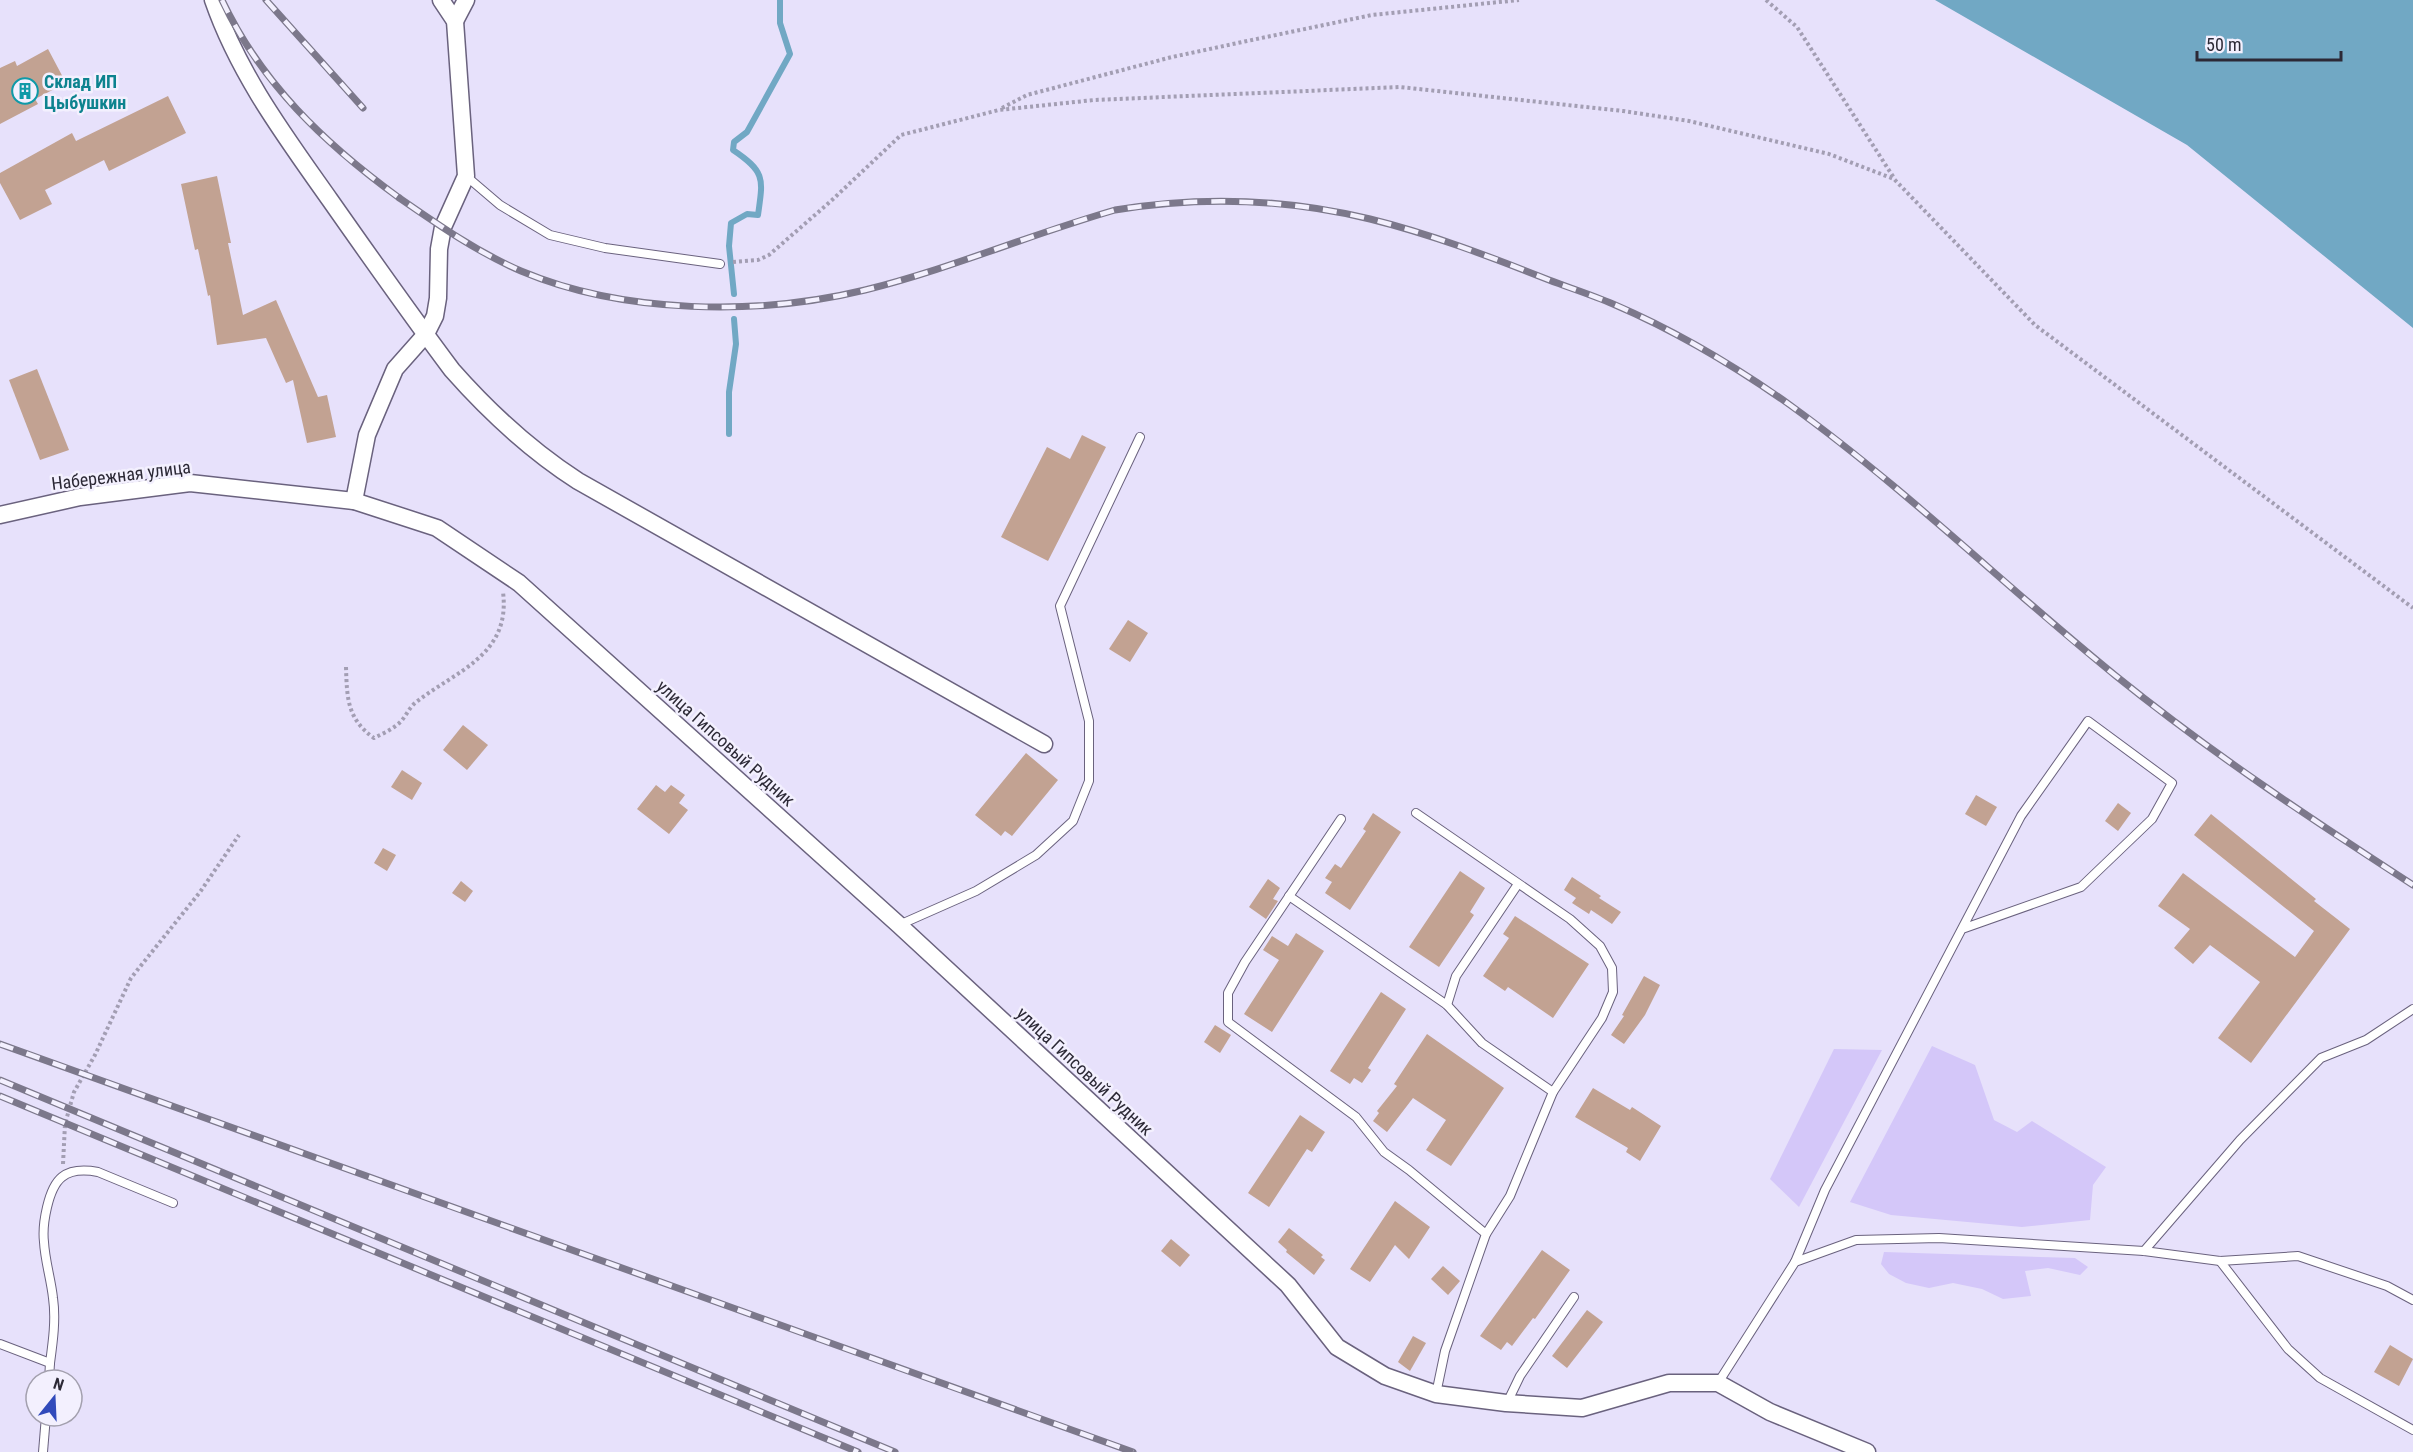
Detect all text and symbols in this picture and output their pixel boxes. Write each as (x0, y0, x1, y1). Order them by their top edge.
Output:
scale bar (2197, 24, 2341, 62)
text: 50 m (2206, 34, 2241, 55)
place label: Склад ИП Цыбушкин (44, 71, 126, 113)
building icon: Склад ИП Цыбушкин (10, 76, 40, 106)
street label: Набережная улица (50, 456, 192, 494)
street label: улица Гипсовый Рудник (653, 675, 800, 811)
street label: улица Гипсовый Рудник (1012, 1002, 1158, 1140)
north arrow (24, 1368, 84, 1428)
text: N (51, 1374, 66, 1395)

